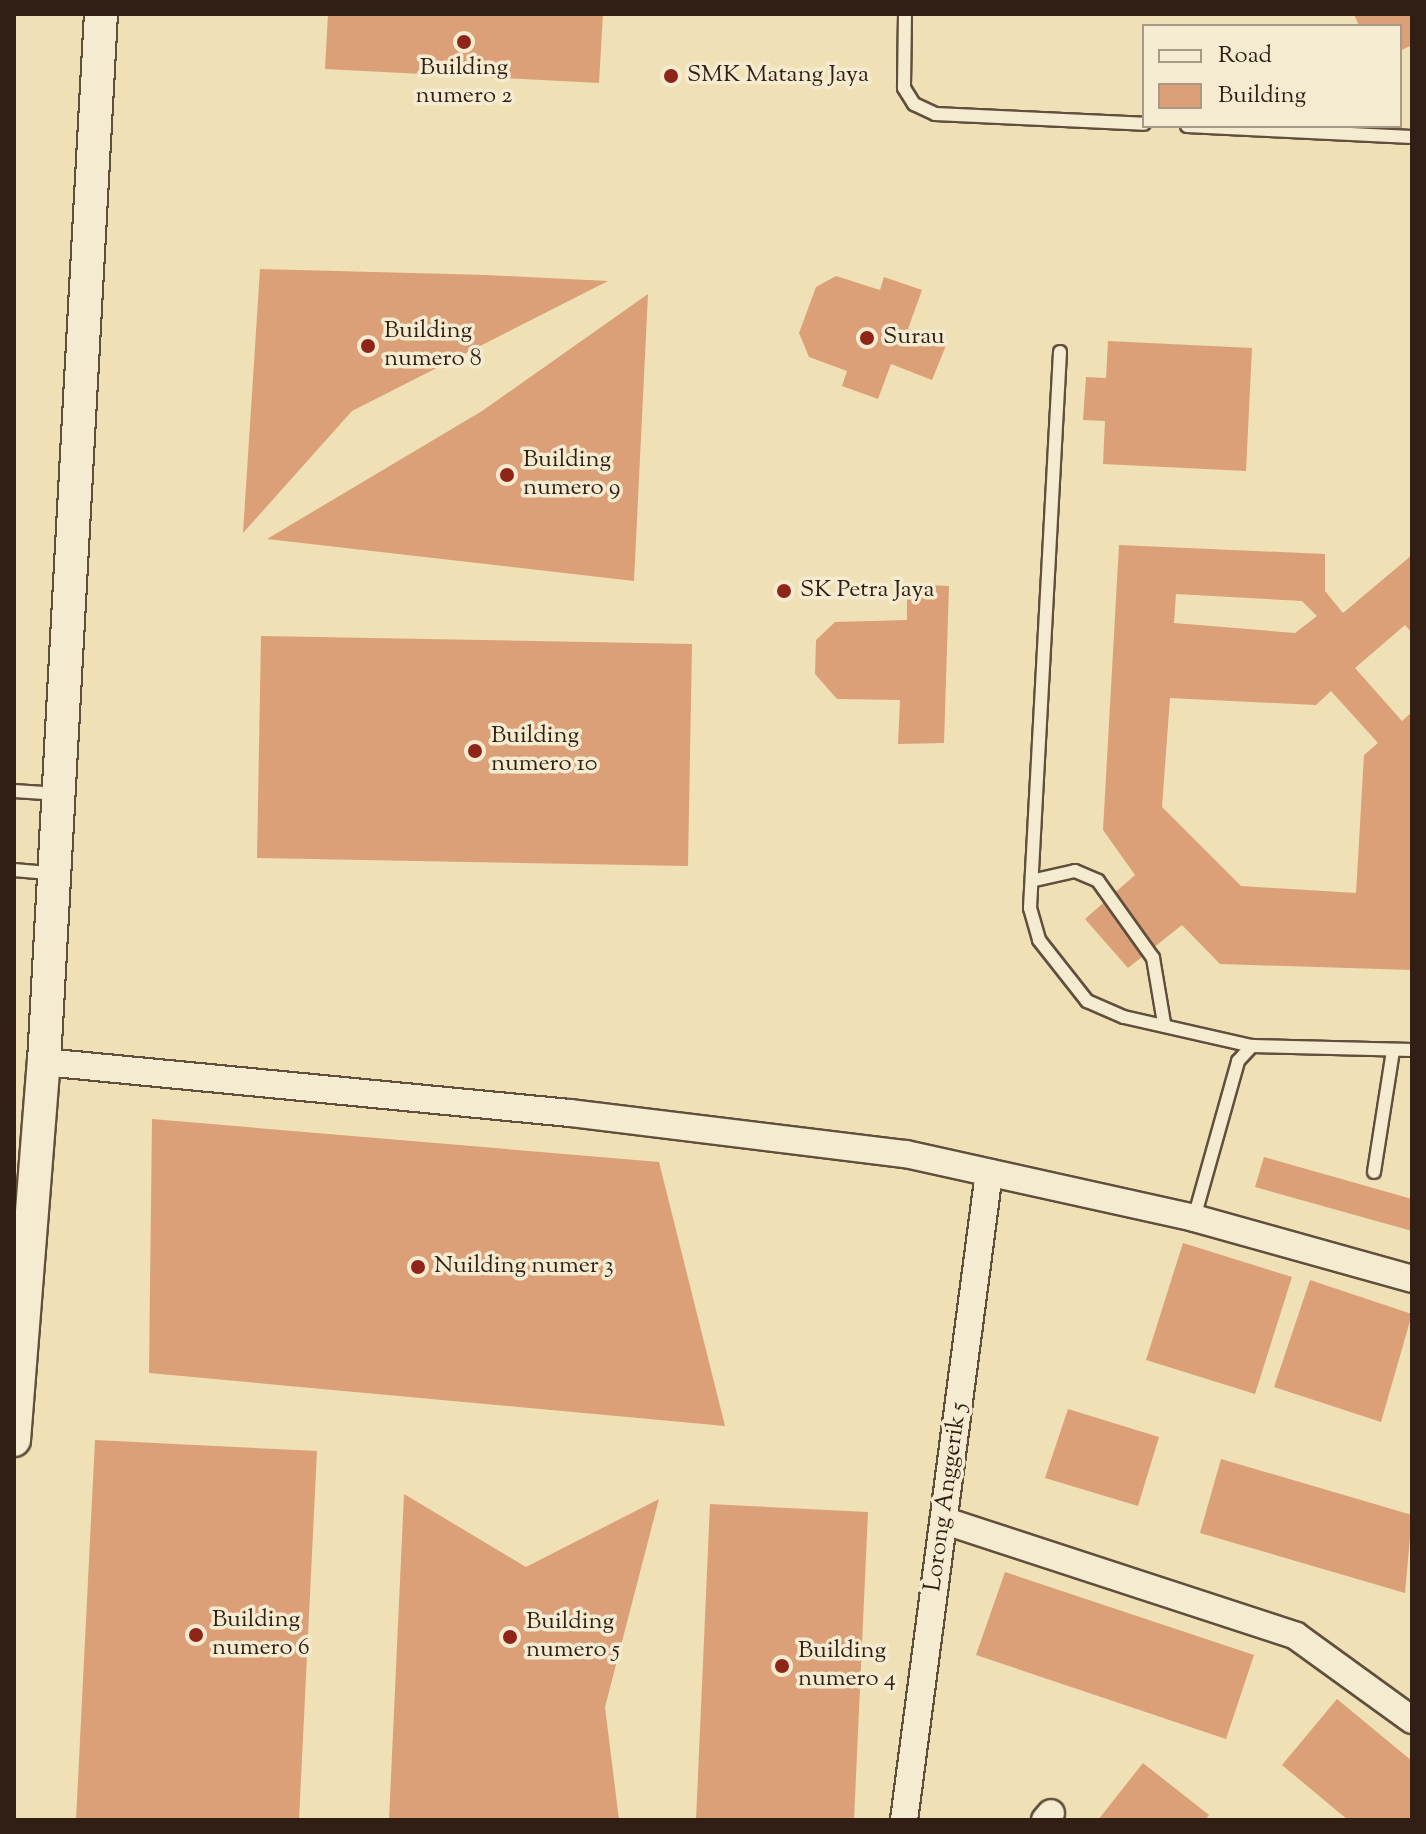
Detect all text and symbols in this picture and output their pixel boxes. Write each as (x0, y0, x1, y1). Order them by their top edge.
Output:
legend (1142, 24, 1402, 128)
marker: Building numero 2 (455, 33, 473, 51)
text: Road (1218, 39, 1272, 73)
place label: Building numero 2 (415, 55, 513, 111)
place label: SMK Matang Jaya (687, 62, 869, 90)
marker: SMK Matang Jaya (662, 67, 680, 85)
text: Building (1218, 79, 1306, 113)
place label: Building numero 8 (384, 318, 482, 374)
place label: Surau (883, 324, 945, 352)
marker: Surau (858, 329, 876, 347)
marker: Building numero 8 (359, 337, 377, 355)
place label: Building numero 9 (523, 447, 620, 503)
marker: Building numero 9 (498, 466, 516, 484)
place label: SK Petra Jaya (800, 577, 934, 605)
marker: SK Petra Jaya (775, 582, 793, 600)
place label: Building numero 10 (491, 723, 597, 779)
marker: Building numero 10 (466, 742, 484, 760)
place label: Nuilding numer 3 (434, 1253, 614, 1281)
marker: Nuilding numer 3 (409, 1258, 427, 1276)
street label: Lorong Anggerik 5 (919, 1401, 975, 1593)
place label: Building numero 6 (212, 1607, 310, 1663)
place label: Building numero 5 (526, 1609, 620, 1665)
marker: Building numero 6 (187, 1626, 205, 1644)
marker: Building numero 5 (501, 1628, 519, 1646)
place label: Building numero 4 (798, 1638, 896, 1694)
marker: Building numero 4 (773, 1657, 791, 1675)

